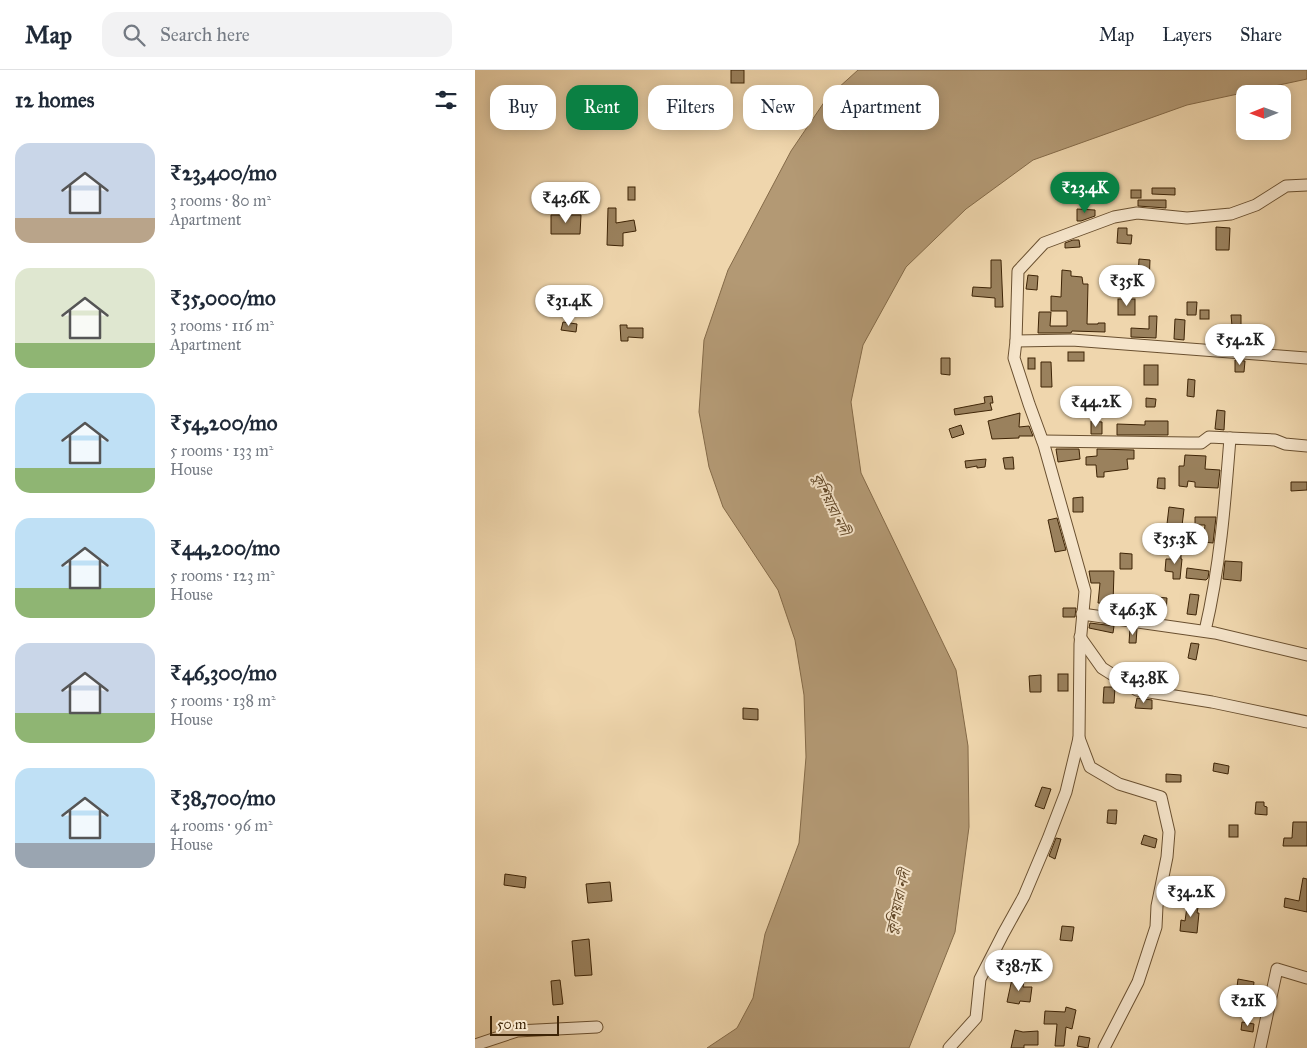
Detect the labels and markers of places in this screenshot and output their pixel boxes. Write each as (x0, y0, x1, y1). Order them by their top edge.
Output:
pin: ₹23.4K (1044, 172, 1126, 214)
pin: ₹43.6K (525, 182, 607, 224)
pin: ₹35K (1097, 264, 1157, 307)
pin: ₹31.4K (528, 284, 610, 327)
pin: ₹54.2K (1199, 324, 1281, 366)
pin: ₹44.2K (1055, 386, 1137, 428)
pin: ₹35.3K (1134, 522, 1216, 565)
pin: ₹46.3K (1092, 594, 1174, 636)
pin: ₹43.8K (1103, 662, 1185, 704)
pin: ₹34.2K (1150, 876, 1232, 918)
pin: ₹38.7K (978, 950, 1060, 992)
pin: ₹21K (1218, 984, 1278, 1027)

